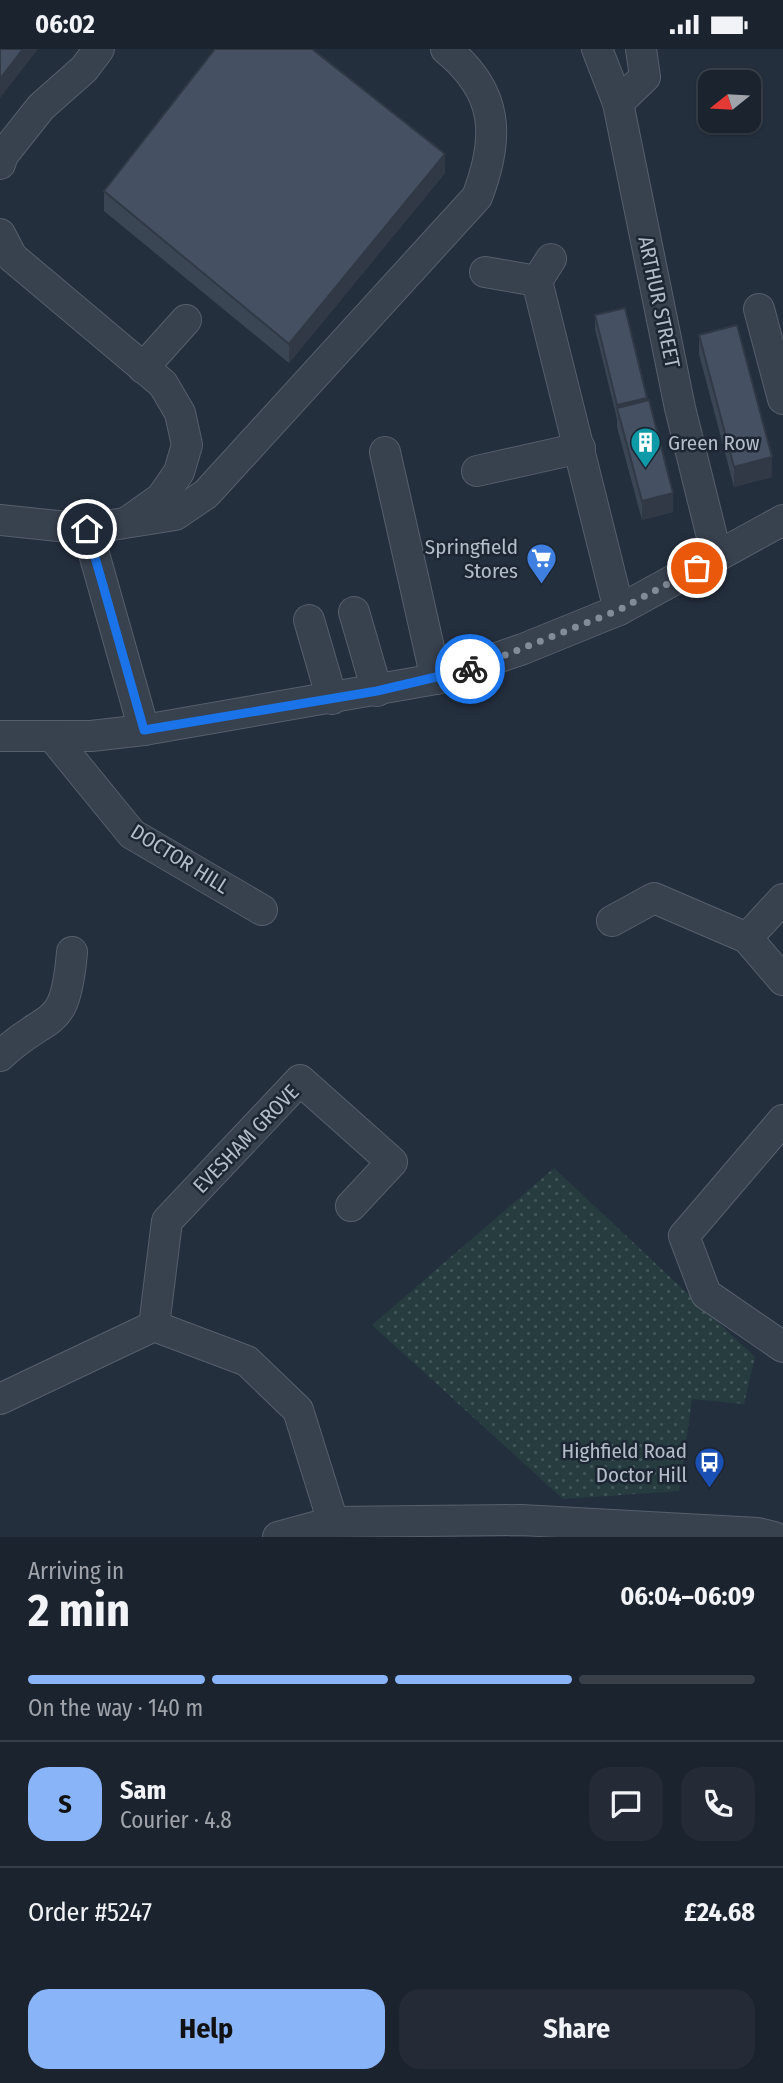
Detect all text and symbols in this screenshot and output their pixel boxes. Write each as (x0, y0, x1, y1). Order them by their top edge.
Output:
text: 06:02 (35, 9, 95, 40)
north arrow (698, 70, 761, 133)
map controls (698, 70, 761, 133)
street label: ARTHUR STREET (632, 234, 686, 370)
building icon: Green Row (628, 426, 662, 470)
place label: Green Row (668, 430, 760, 456)
pin (57, 499, 117, 559)
icon: home (68, 510, 106, 548)
place label: Springfield Stores (425, 534, 518, 584)
pin (667, 538, 727, 598)
supermarket icon: Springfield Stores (524, 542, 558, 586)
icon: bag (678, 549, 716, 587)
courier (435, 634, 505, 704)
icon: bike (451, 650, 489, 688)
street label: DOCTOR HILL (126, 818, 235, 900)
street label: EVESHAM GROVE (188, 1079, 304, 1199)
place label: Highfield Road Doctor Hill (562, 1438, 687, 1488)
bus stop icon: Highfield Road Doctor Hill (693, 1446, 727, 1490)
text: Arriving in (28, 1557, 124, 1585)
text: 06:04–06:09 (620, 1581, 755, 1612)
text: 2 min (28, 1583, 130, 1638)
text: On the way · 140 m (28, 1694, 203, 1722)
button: chat (589, 1767, 663, 1841)
button: phone (681, 1767, 755, 1841)
text: Sam (120, 1775, 166, 1806)
text: S (58, 1789, 72, 1820)
text: Courier · 4.8 (120, 1806, 232, 1834)
text: Order #5247 (28, 1897, 152, 1928)
text: £24.68 (684, 1897, 755, 1928)
button: Help (28, 1989, 385, 2069)
button: Share (399, 1989, 755, 2069)

